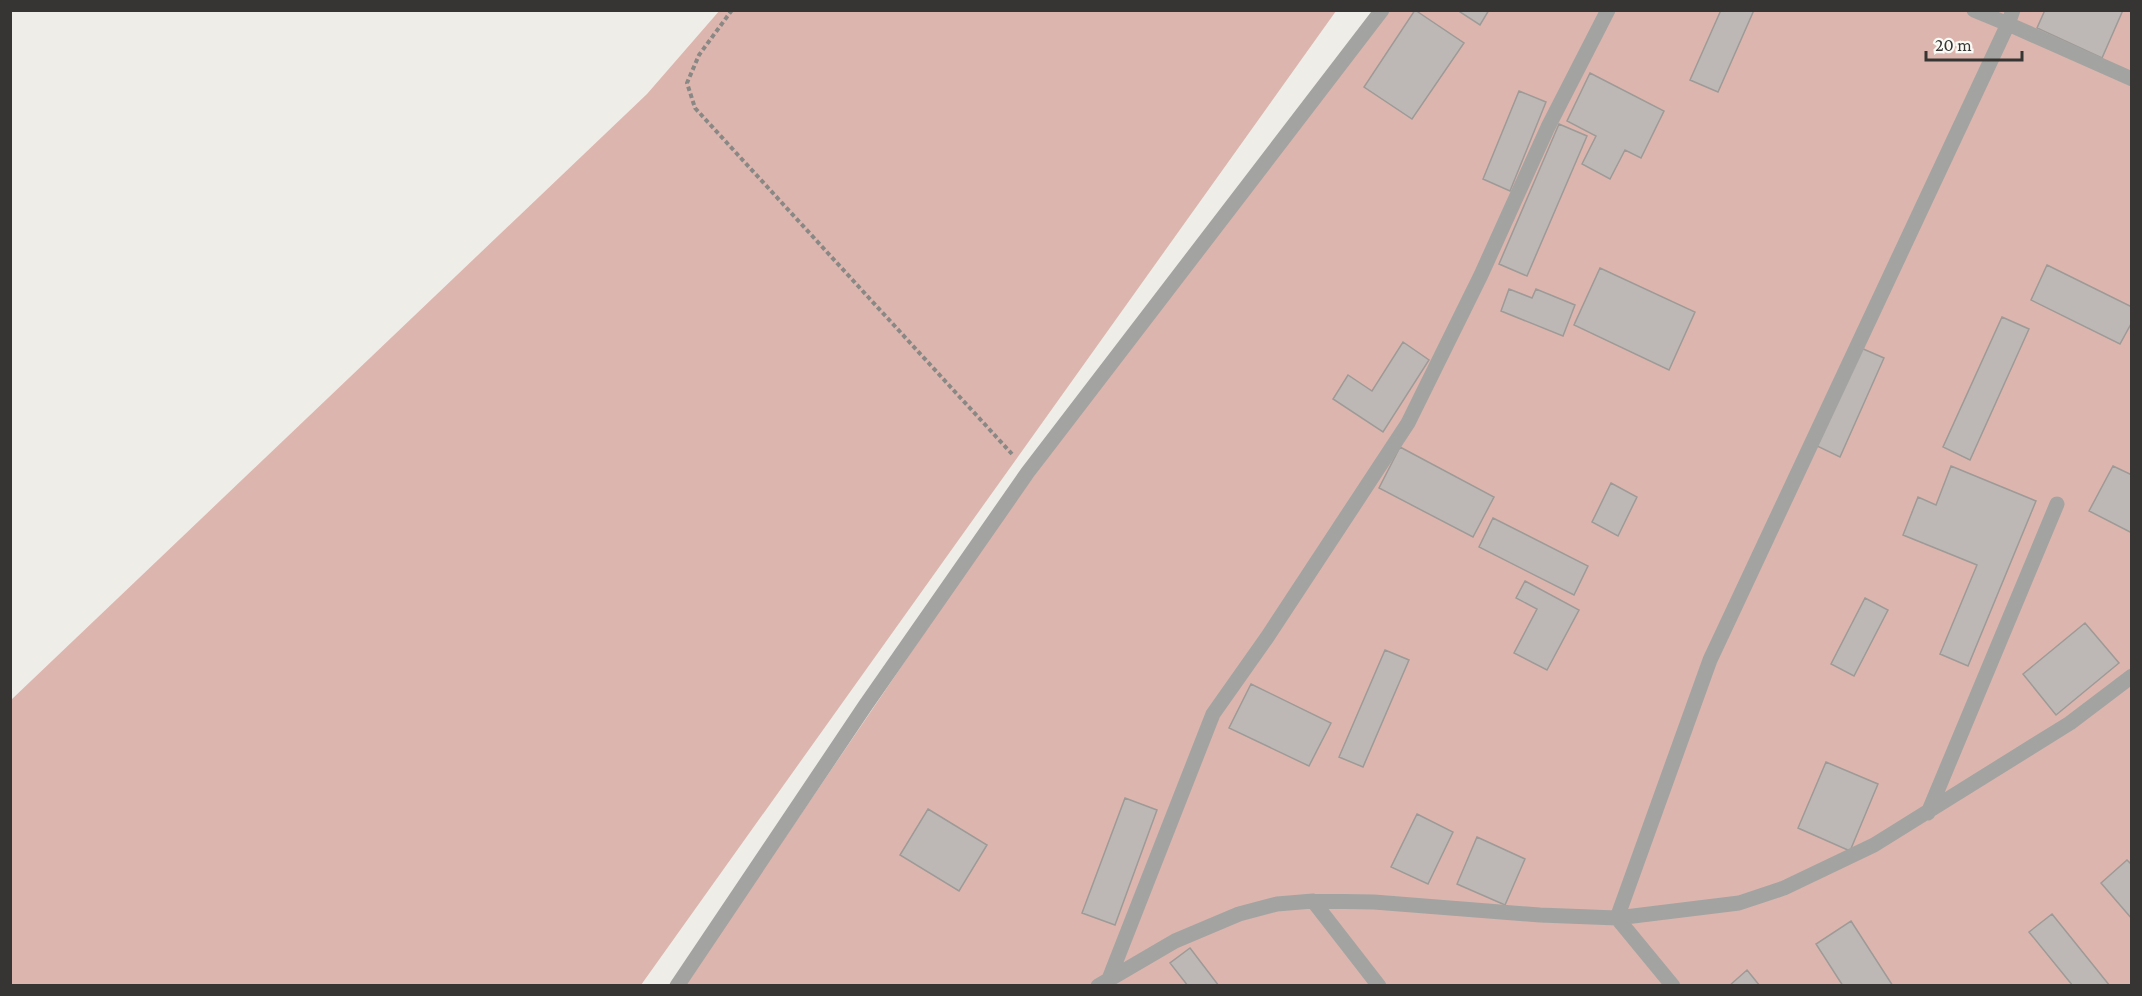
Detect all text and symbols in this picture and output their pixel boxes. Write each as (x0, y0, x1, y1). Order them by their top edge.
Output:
scale bar (1926, 24, 2022, 62)
text: 20 m (1935, 35, 1972, 55)

